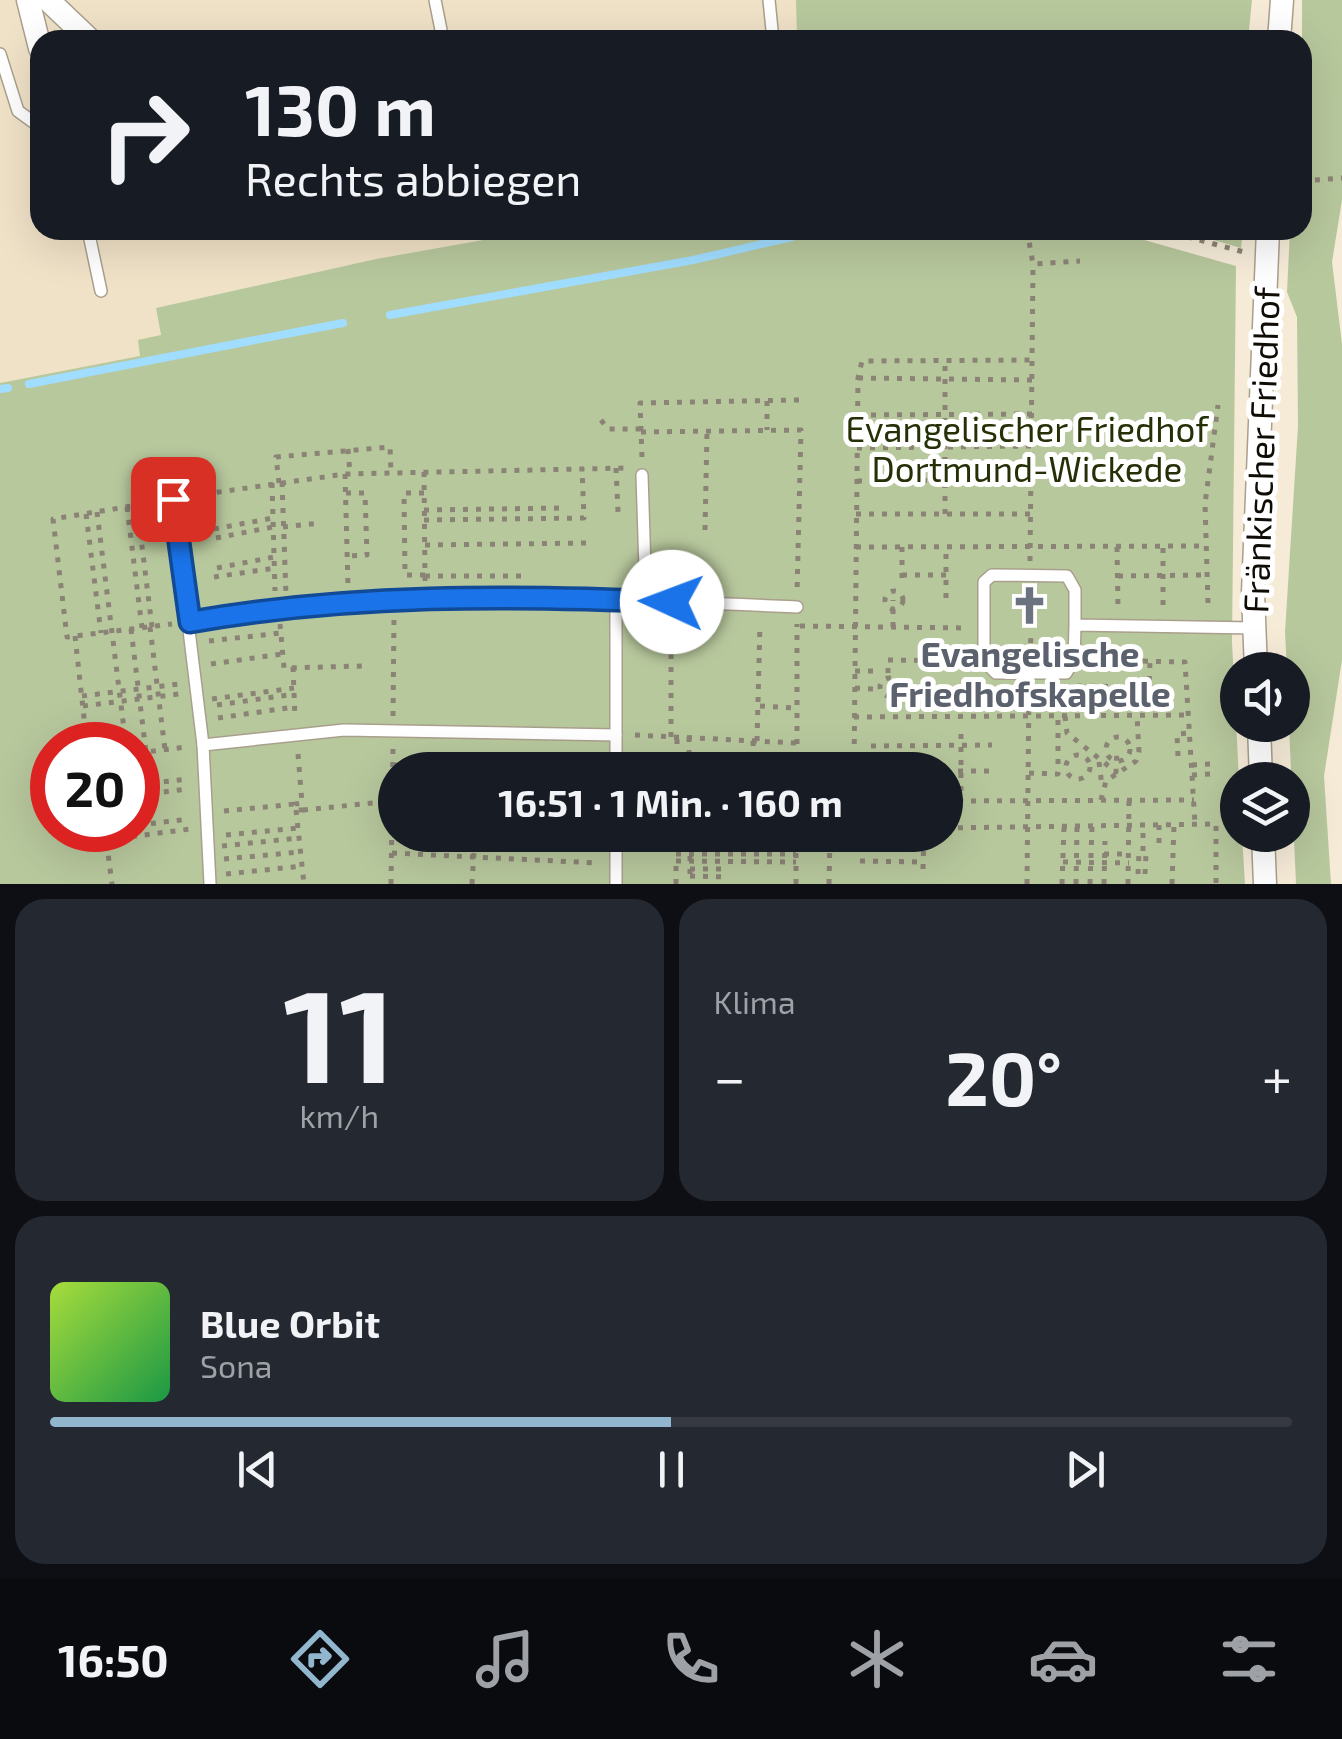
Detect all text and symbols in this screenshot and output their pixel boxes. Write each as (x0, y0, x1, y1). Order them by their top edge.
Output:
text: 130 m (245, 66, 436, 150)
icon: right (80, 70, 210, 200)
text: Rechts abbiegen (245, 151, 582, 205)
street label: Fränkischer Friedhof (1233, 285, 1287, 614)
park label: Evangelischer Friedhof Dortmund-Wickede (845, 407, 1209, 489)
pin (131, 457, 216, 542)
icon: arrive (146, 472, 201, 527)
position arrow (620, 550, 724, 654)
church icon: Evangelische Friedhofskapelle (1009, 585, 1051, 627)
place label: Evangelische Friedhofskapelle (889, 632, 1171, 714)
map controls (1220, 652, 1310, 852)
button: sound (1220, 652, 1310, 742)
speed limit sign: 20 (30, 722, 160, 852)
button: layers (1220, 762, 1310, 852)
text: 16:51 · 1 Min. · 160 m (498, 779, 843, 825)
text: 11 (283, 953, 395, 1109)
text: Klima (714, 982, 795, 1020)
text: 20° (945, 1031, 1062, 1121)
text: − (714, 1043, 746, 1109)
text: + (1262, 1043, 1292, 1109)
text: km/h (300, 1096, 379, 1134)
text: Blue Orbit (200, 1300, 380, 1346)
text: Sona (200, 1346, 272, 1384)
icon: previous (230, 1442, 285, 1497)
icon: pause (644, 1442, 699, 1497)
icon: next (1058, 1442, 1113, 1497)
icon: directions (285, 1624, 355, 1694)
icon: music (470, 1624, 540, 1694)
icon: phone (656, 1624, 726, 1694)
icon: climate (842, 1624, 912, 1694)
icon: car (1028, 1624, 1098, 1694)
icon: filters (1214, 1624, 1284, 1694)
text: 16:50 (58, 1632, 169, 1686)

